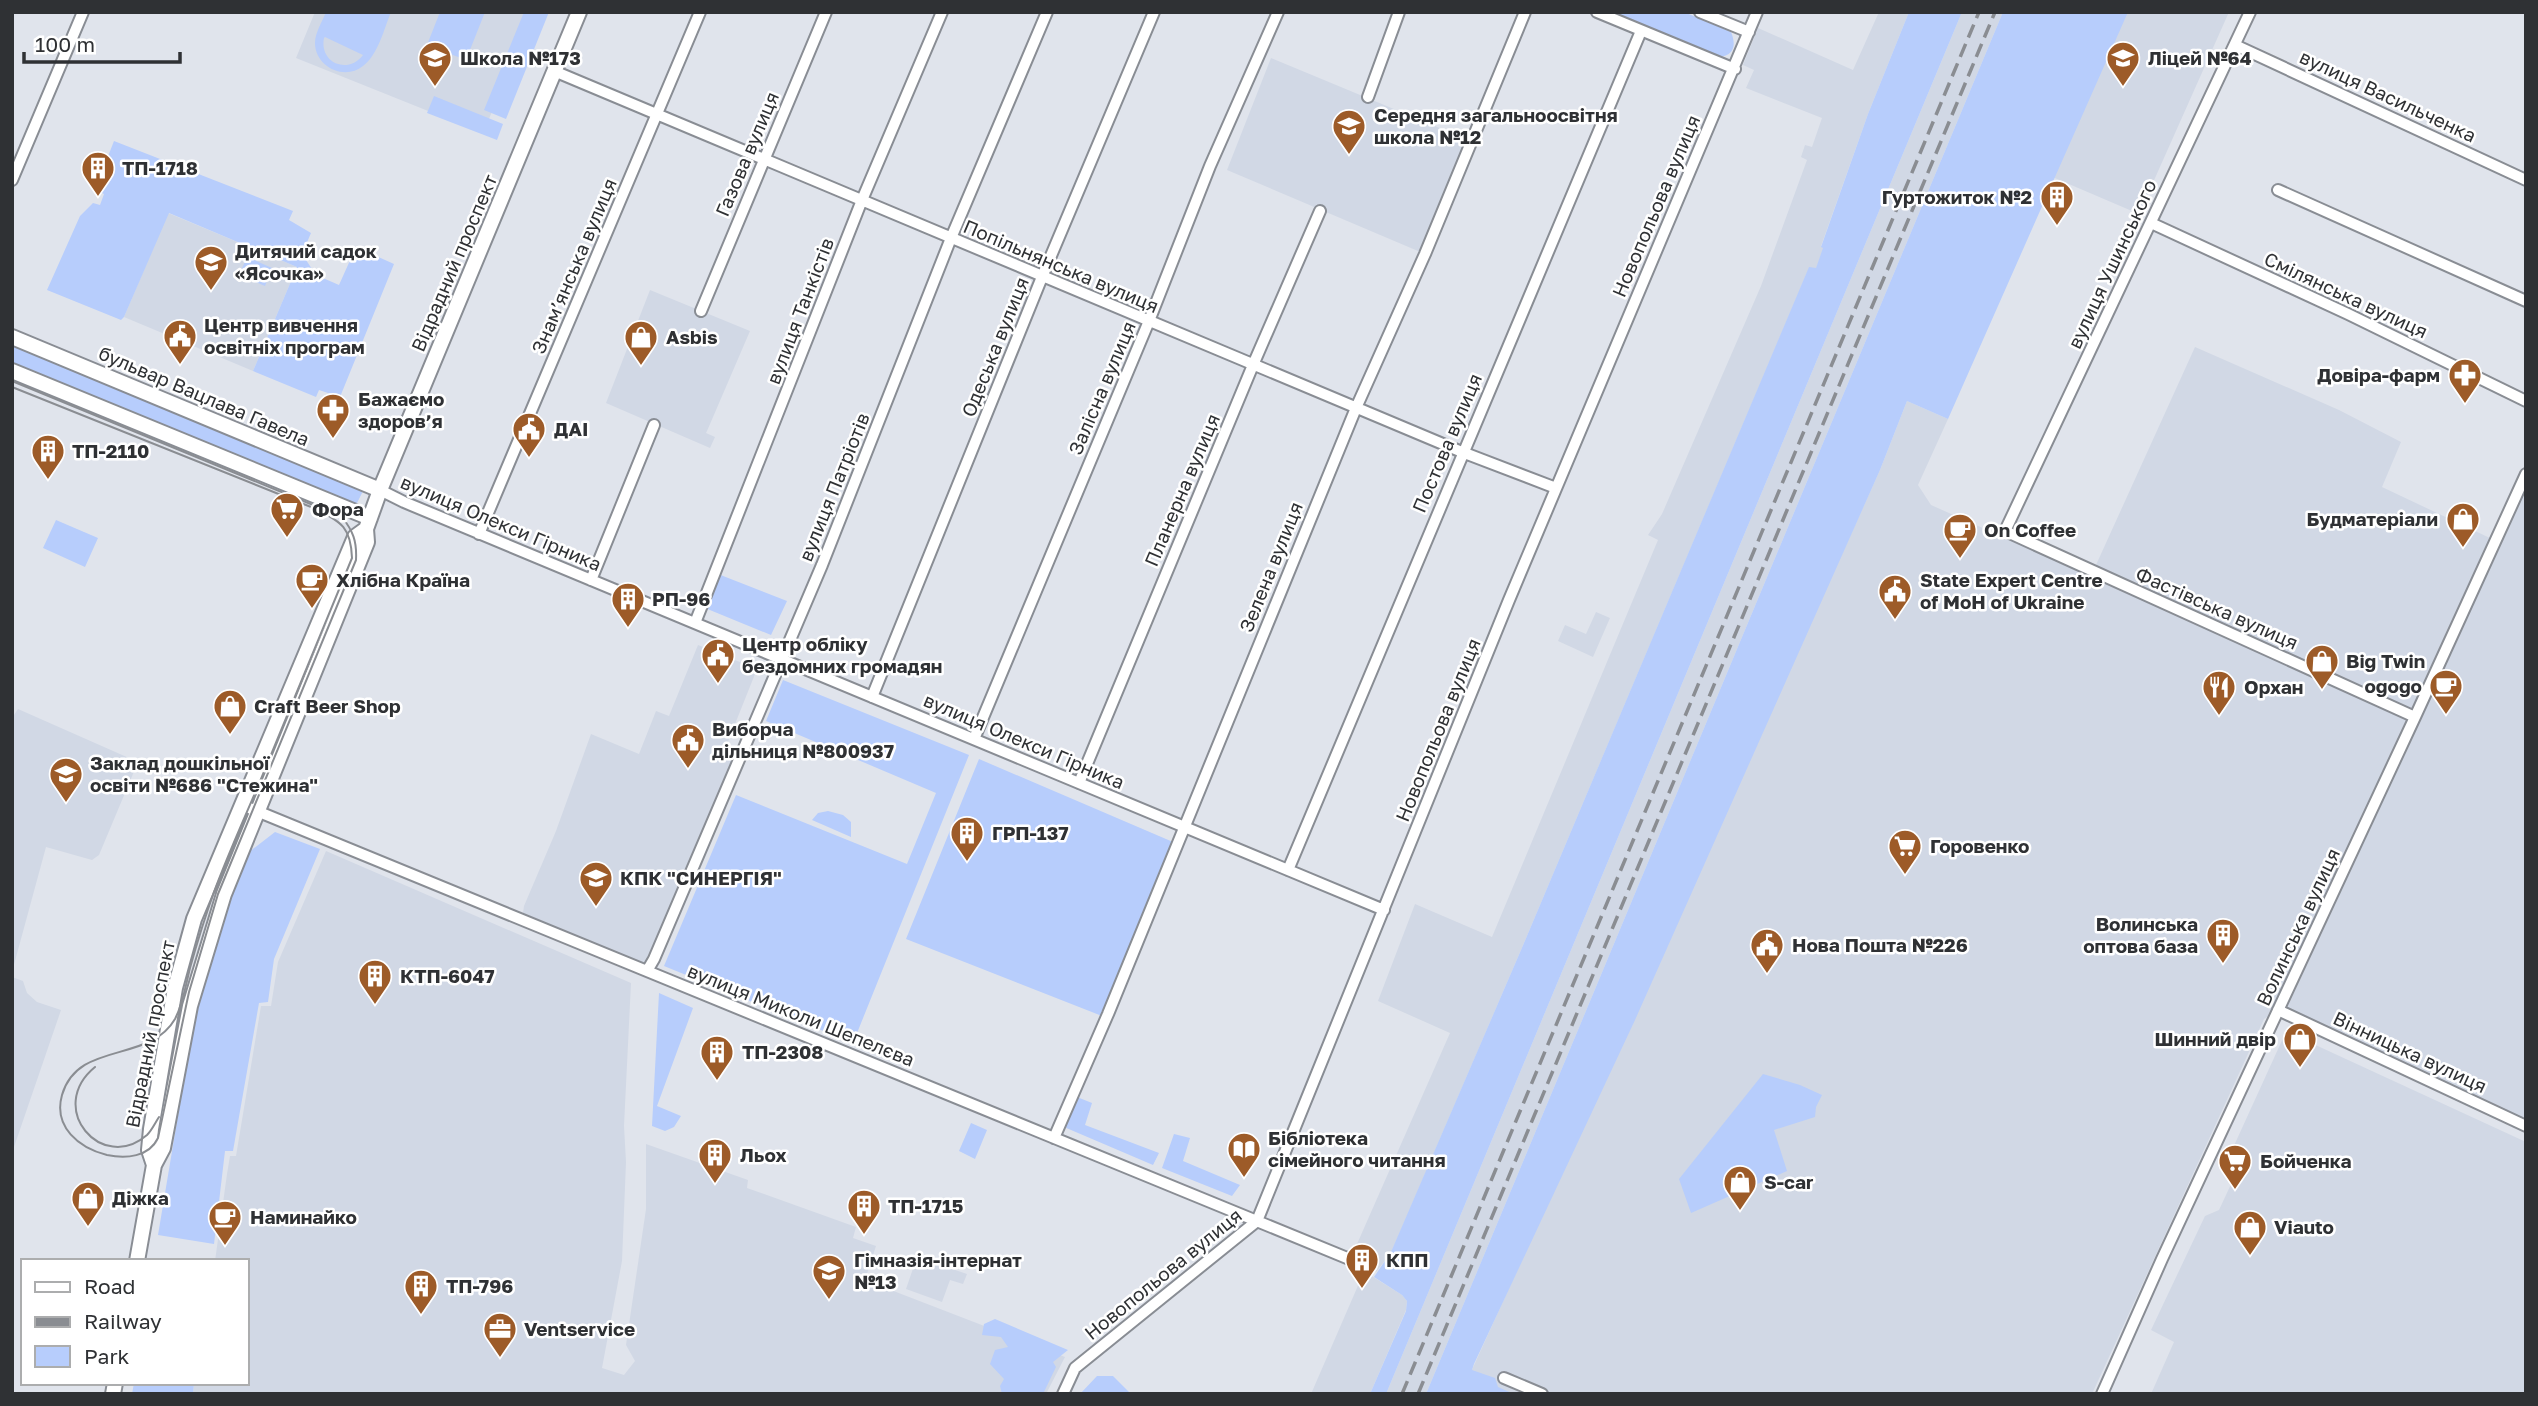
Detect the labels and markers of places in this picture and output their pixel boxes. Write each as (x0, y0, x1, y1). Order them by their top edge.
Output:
school or university icon: Школа №173 (416, 39, 454, 88)
school or university icon: Ліцей №64 (2104, 39, 2142, 88)
place label: Школа №173 (460, 46, 581, 69)
place label: Ліцей №64 (2148, 46, 2252, 69)
place label: Середня загальноосвітня школа №12 (1374, 103, 1618, 148)
school or university icon: Середня загальноосвітня школа №12 (1330, 107, 1368, 156)
building icon: ТП-1718 (79, 149, 117, 198)
place label: ТП-1718 (122, 156, 198, 179)
building icon: Гуртожиток №2 (2038, 178, 2076, 227)
place label: Гуртожиток №2 (1882, 185, 2032, 208)
place label: Дитячий садок «Ясочка» (235, 239, 377, 284)
school or university icon: Дитячий садок «Ясочка» (192, 243, 230, 292)
place label: Центр вивчення освітніх програм (204, 313, 365, 358)
public building icon: Центр вивчення освітніх програм (161, 317, 199, 366)
shop icon: Asbis (622, 318, 660, 367)
place label: Asbis (666, 325, 718, 348)
pharmacy icon: Довіра-фарм (2446, 356, 2484, 405)
place label: Довіра-фарм (2317, 363, 2440, 386)
place label: Бажаємо здоровʼя (358, 387, 444, 432)
pharmacy icon: Бажаємо здоровʼя (314, 391, 352, 440)
public building icon: ДАІ (510, 410, 548, 459)
place label: ДАІ (554, 417, 589, 440)
building icon: ТП-2110 (29, 432, 67, 481)
place label: ТП-2110 (72, 439, 149, 462)
supermarket icon: Фора (268, 490, 306, 539)
place label: Фора (312, 497, 364, 520)
shop icon: Будматеріали (2444, 500, 2482, 549)
place label: Будматеріали (2307, 507, 2438, 530)
cafe icon: On Coffee (1941, 511, 1979, 560)
place label: On Coffee (1984, 518, 2076, 541)
cafe icon: Хлібна Країна (293, 561, 331, 610)
place label: Хлібна Країна (336, 568, 470, 591)
place label: State Expert Centre of MoH of Ukraine (1920, 568, 2103, 613)
public building icon: State Expert Centre of MoH of Ukraine (1876, 572, 1914, 621)
building icon: РП-96 (609, 580, 647, 629)
place label: РП-96 (652, 587, 710, 610)
place label: Центр обліку бездомних громадян (742, 632, 942, 677)
public building icon: Центр обліку бездомних громадян (699, 636, 737, 685)
shop icon: Big Twin (2303, 642, 2341, 691)
place label: Big Twin (2346, 649, 2425, 672)
cafe icon: ogogo (2427, 667, 2465, 716)
restaurant icon: Орхан (2200, 668, 2238, 717)
place label: ogogo (2364, 674, 2422, 697)
place label: Орхан (2244, 675, 2303, 698)
shop icon: Craft Beer Shop (211, 687, 249, 736)
place label: Craft Beer Shop (254, 694, 401, 717)
place label: Виборча дільниця №800937 (712, 717, 894, 762)
public building icon: Виборча дільниця №800937 (669, 721, 707, 770)
place label: Заклад дошкільної освіти №686 "Стежина" (90, 751, 318, 796)
school or university icon: Заклад дошкільної освіти №686 "Стежина" (47, 755, 85, 804)
building icon: ГРП-137 (948, 814, 986, 863)
place label: ГРП-137 (992, 821, 1069, 844)
supermarket icon: Горовенко (1886, 827, 1924, 876)
place label: Горовенко (1930, 834, 2029, 857)
school or university icon: КПК "СИНЕРГІЯ" (577, 859, 615, 908)
place label: КПК "СИНЕРГІЯ" (620, 866, 782, 889)
place label: Волинська оптова база (2083, 912, 2198, 957)
building icon: Волинська оптова база (2204, 916, 2242, 965)
public building icon: Нова Пошта №226 (1748, 926, 1786, 975)
place label: Нова Пошта №226 (1792, 933, 1968, 956)
building icon: КТП-6047 (356, 957, 394, 1006)
place label: КТП-6047 (400, 964, 495, 987)
shop icon: Шинний двір (2281, 1020, 2319, 1069)
place label: Шинний двір (2155, 1027, 2276, 1050)
building icon: ТП-2308 (698, 1033, 736, 1082)
place label: ТП-2308 (742, 1040, 824, 1063)
place label: Бібліотека сімейного читання (1268, 1126, 1446, 1171)
library icon: Бібліотека сімейного читання (1225, 1130, 1263, 1179)
building icon: Льох (696, 1136, 734, 1185)
supermarket icon: Бойченка (2216, 1142, 2254, 1191)
place label: Льох (740, 1143, 787, 1166)
place label: Бойченка (2260, 1149, 2352, 1172)
shop icon: S-car (1721, 1163, 1759, 1212)
place label: S-car (1764, 1170, 1814, 1193)
shop icon: Діжка (69, 1179, 107, 1228)
place label: Діжка (112, 1186, 169, 1209)
building icon: ТП-1715 (845, 1187, 883, 1236)
place label: ТП-1715 (888, 1194, 963, 1217)
cafe icon: Наминайко (206, 1198, 244, 1247)
place label: Наминайко (250, 1205, 357, 1228)
shop icon: Viauto (2231, 1208, 2269, 1257)
place label: Viauto (2274, 1215, 2334, 1238)
building icon: КПП (1343, 1241, 1381, 1290)
place label: Гімназія-інтернат №13 (854, 1248, 1022, 1293)
place label: КПП (1386, 1248, 1428, 1271)
school or university icon: Гімназія-інтернат №13 (810, 1252, 848, 1301)
building icon: ТП-796 (402, 1267, 440, 1316)
place label: ТП-796 (446, 1274, 513, 1297)
office icon: Ventservice (481, 1310, 519, 1359)
place label: Ventservice (524, 1317, 635, 1340)

